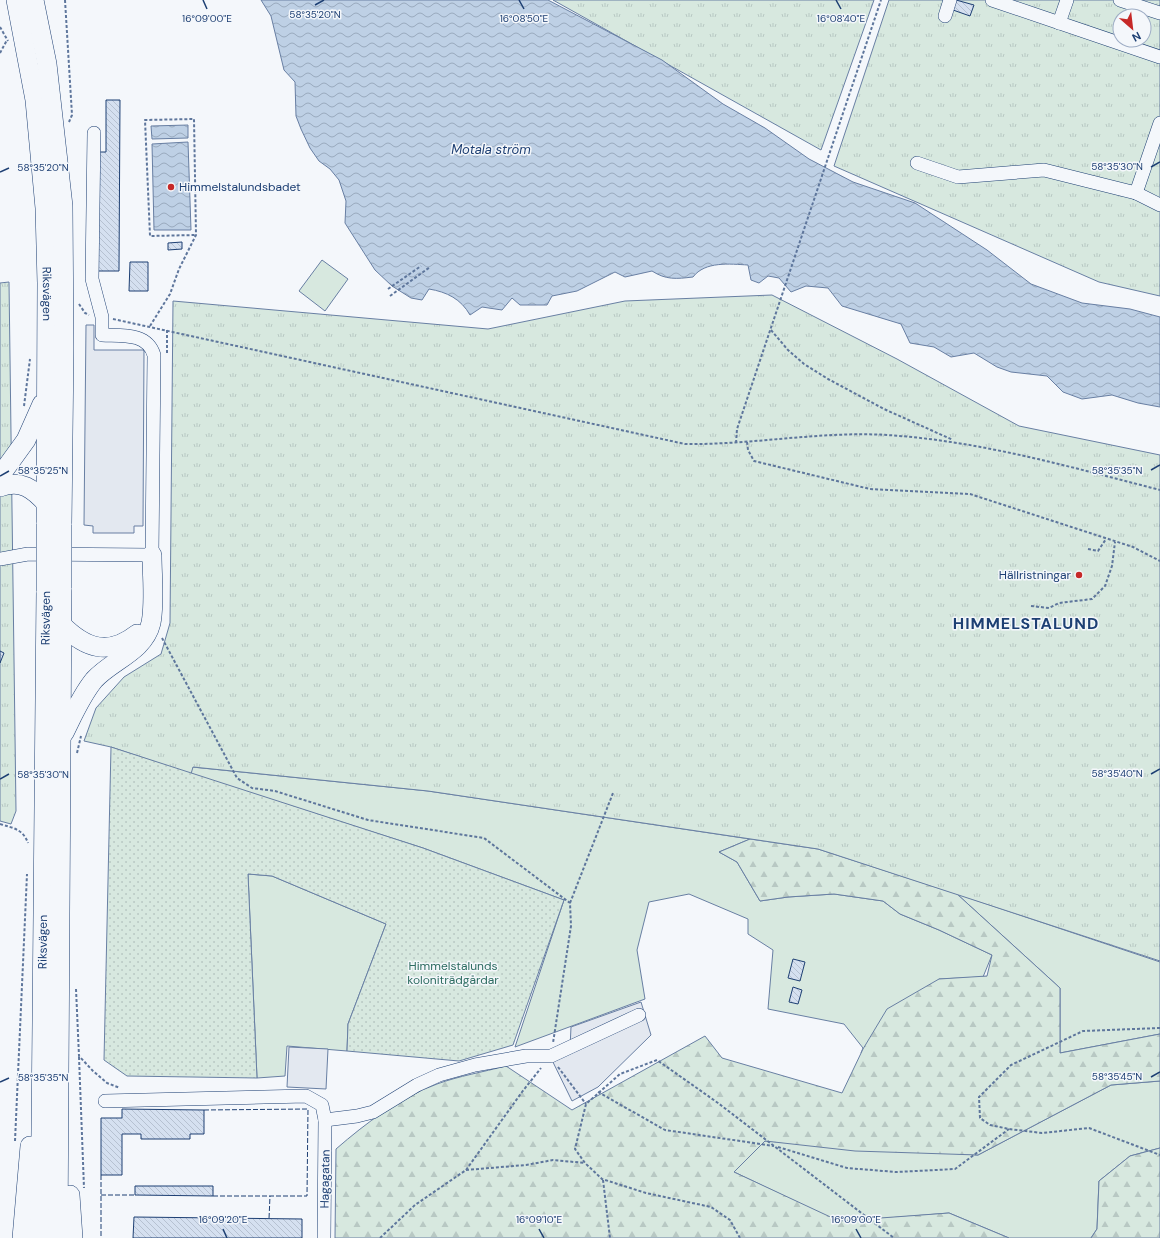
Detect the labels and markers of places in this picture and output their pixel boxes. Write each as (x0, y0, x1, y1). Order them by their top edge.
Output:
place label: Himmelstalundsbadet (179, 179, 301, 195)
marker: Himmelstalundsbadet (166, 182, 176, 192)
place label: Hällristningar (999, 567, 1072, 583)
marker: Hällristningar (1074, 570, 1084, 580)

